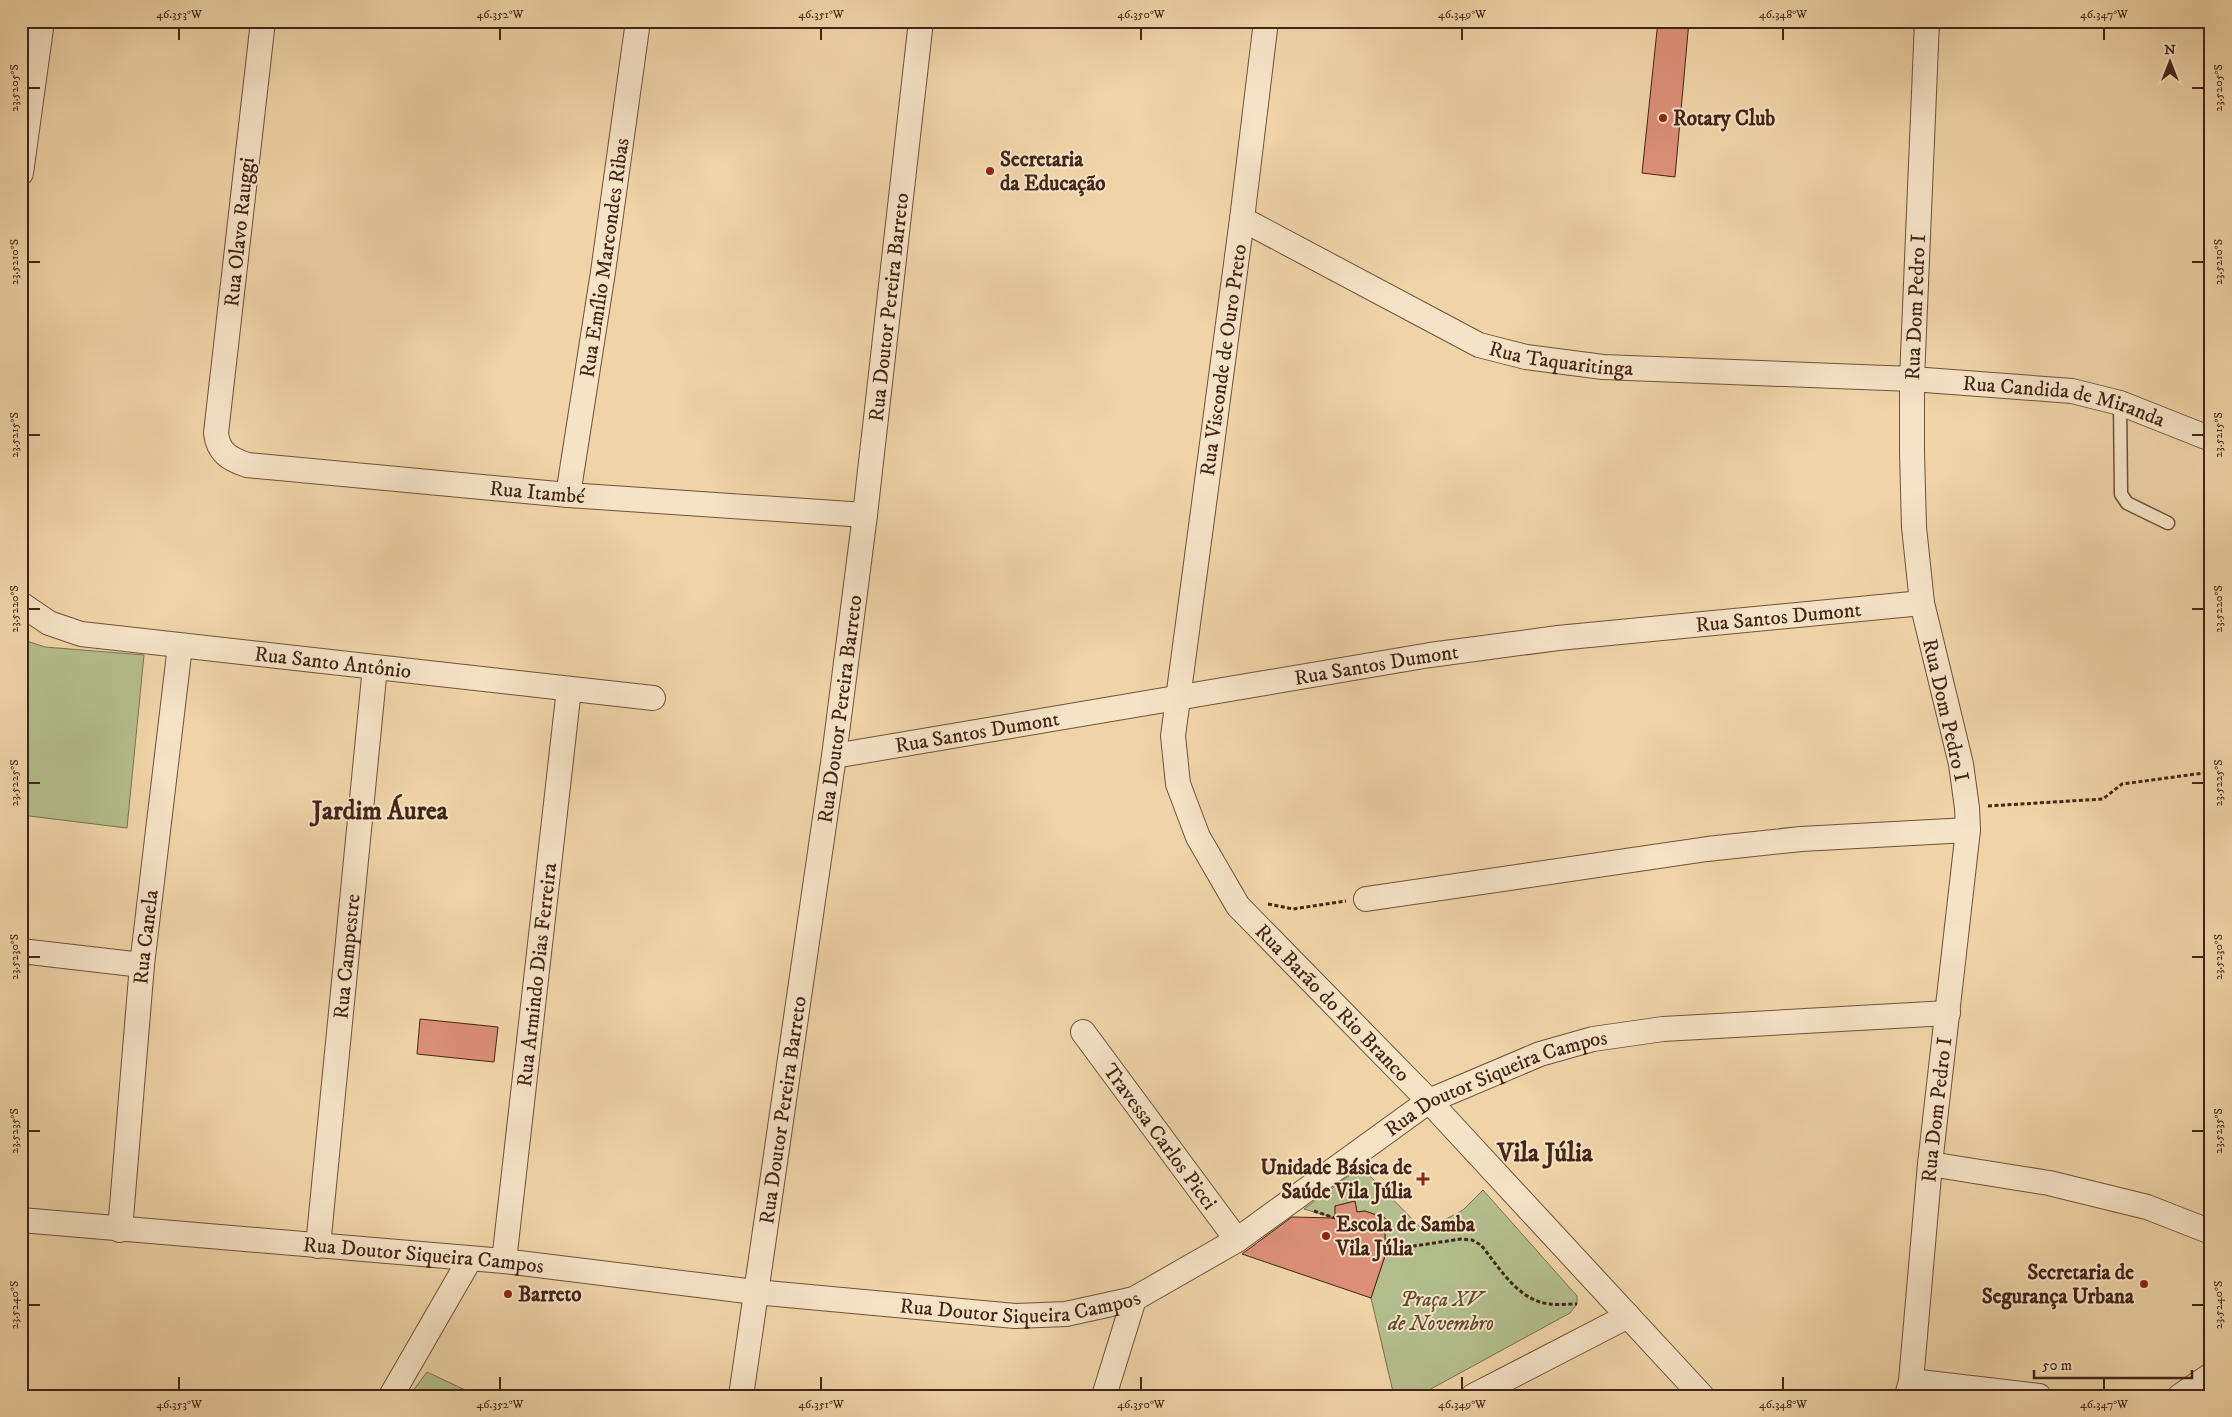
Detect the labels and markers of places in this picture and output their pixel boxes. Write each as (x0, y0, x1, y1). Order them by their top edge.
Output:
place label: Rotary Club (1673, 106, 1775, 132)
marker: Rotary Club (1657, 112, 1669, 124)
place label: Secretaria da Educação (1000, 147, 1106, 197)
marker: Secretaria da Educação (984, 165, 996, 177)
place label: Unidade Básica de Saúde Vila Júlia (1260, 1155, 1413, 1205)
marker: Unidade Básica de Saúde Vila Júlia (1416, 1172, 1430, 1186)
place label: Escola de Samba Vila Júlia (1335, 1212, 1476, 1262)
marker: Escola de Samba Vila Júlia (1320, 1230, 1332, 1242)
place label: Secretaria de Segurança Urbana (1982, 1260, 2135, 1310)
marker: Secretaria de Segurança Urbana (2138, 1278, 2150, 1290)
place label: Barreto (518, 1282, 581, 1308)
marker: Barreto (502, 1288, 514, 1300)

